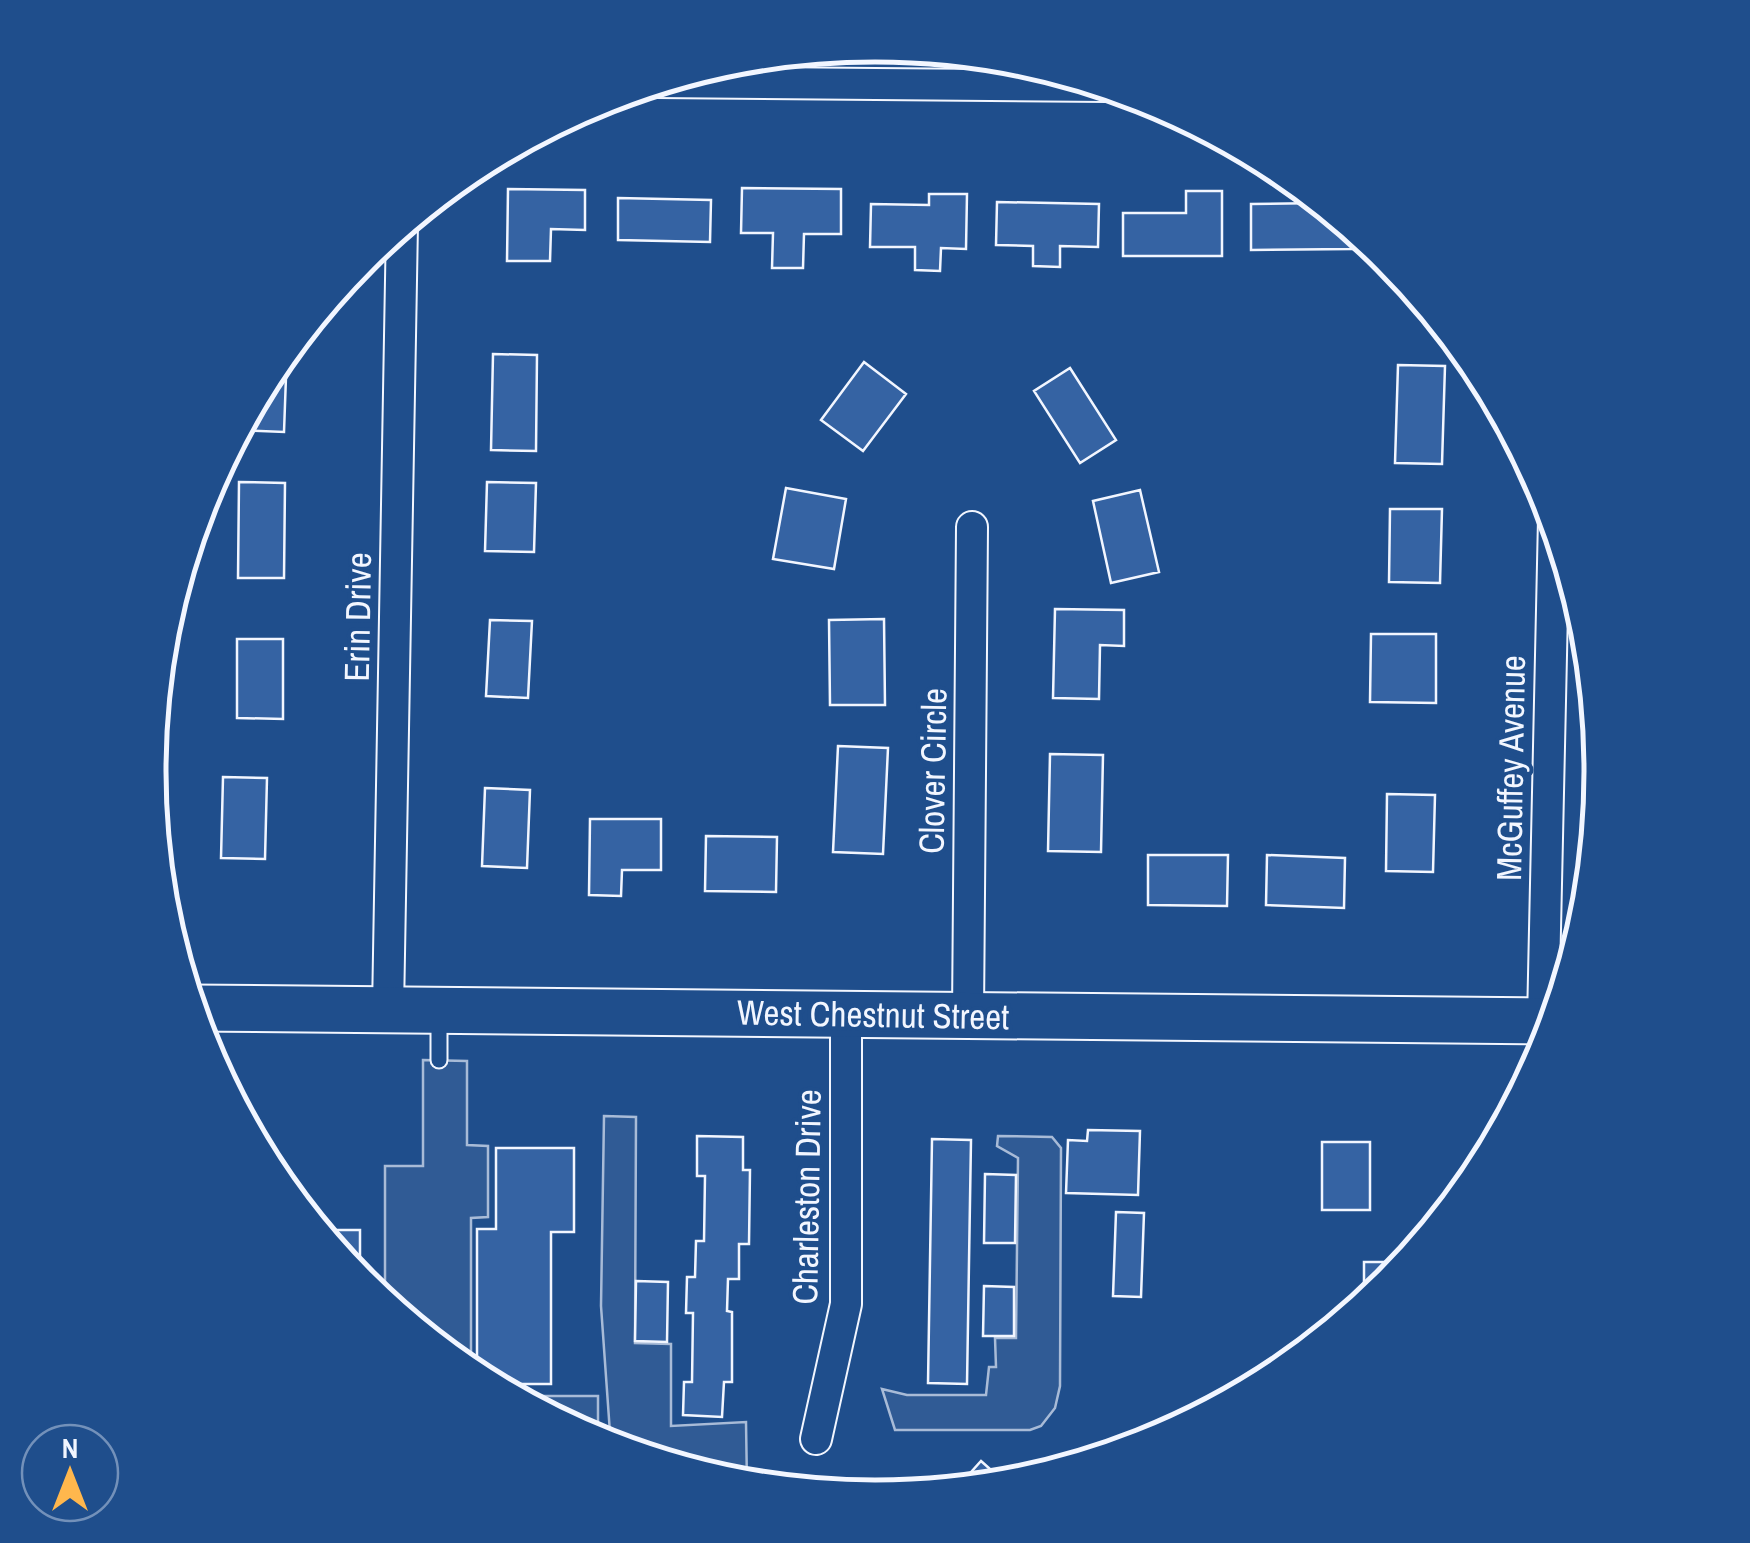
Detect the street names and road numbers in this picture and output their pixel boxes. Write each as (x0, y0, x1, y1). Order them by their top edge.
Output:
street label: Erin Drive (333, 552, 382, 682)
street label: McGuffey Avenue (1485, 655, 1536, 881)
street label: Clover Circle (908, 688, 957, 854)
street label: West Chestnut Street (736, 989, 1010, 1040)
street label: Charleston Drive (781, 1089, 832, 1305)

